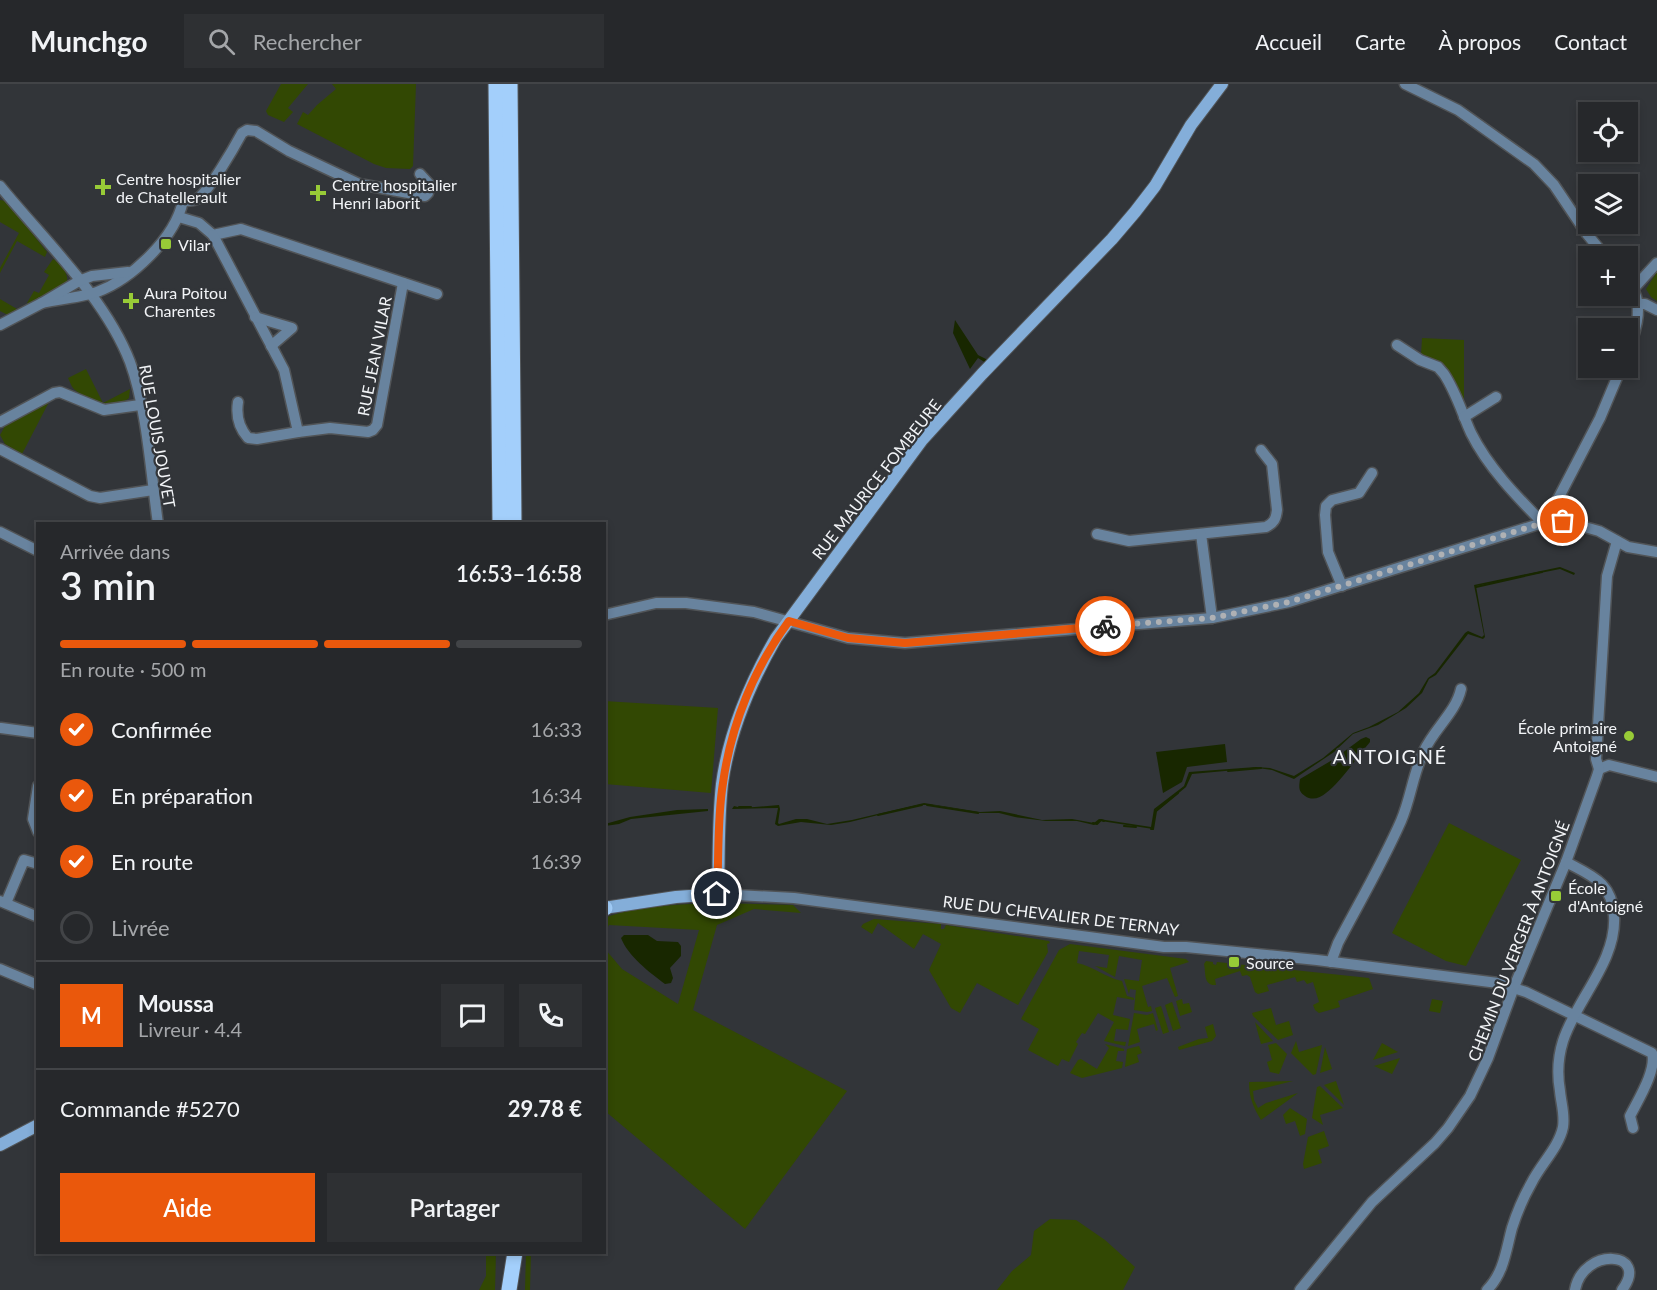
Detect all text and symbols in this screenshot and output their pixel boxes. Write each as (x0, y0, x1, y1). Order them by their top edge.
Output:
search box (184, 14, 604, 68)
text: Munchgo (30, 24, 148, 58)
icon: search (205, 25, 238, 58)
text: Rechercher (253, 28, 362, 55)
text: Accueil (1255, 29, 1322, 54)
text: Carte (1355, 29, 1406, 54)
text: À propos (1439, 29, 1521, 54)
text: Contact (1554, 29, 1627, 54)
map controls (1578, 102, 1638, 378)
button: locate (1578, 102, 1638, 162)
place label: Centre hospitalier de Chatellerault (116, 169, 241, 206)
button: layers (1578, 174, 1638, 234)
place label: Centre hospitalier Henri laborit (332, 175, 457, 212)
marker: Centre hospitalier de Chatellerault (94, 178, 112, 196)
marker: Centre hospitalier Henri laborit (309, 184, 327, 202)
place label: Vilar (178, 235, 210, 254)
marker: Vilar (159, 237, 173, 251)
button: + (1578, 246, 1638, 306)
place label: Aura Poitou Charentes (144, 283, 227, 320)
marker: Aura Poitou Charentes (122, 292, 140, 310)
street label: RUE JEAN VILAR (353, 295, 395, 417)
button: − (1578, 318, 1638, 378)
street label: RUE LOUIS JOUVET (136, 363, 180, 510)
street label: RUE MAURICE FOMBEURE (808, 395, 944, 563)
pin (1537, 495, 1588, 546)
icon: bag (1546, 504, 1579, 537)
text: Arrivée dans (60, 539, 170, 563)
text: 16:53–16:58 (456, 560, 582, 587)
text: 3 min (60, 562, 156, 608)
courier (1075, 596, 1135, 656)
icon: bike (1089, 610, 1122, 643)
text: En route · 500 m (60, 657, 206, 681)
icon: check (60, 713, 93, 746)
text: Confirmée (111, 716, 212, 743)
text: 16:33 (531, 717, 582, 741)
place label: École primaire Antoigné (1518, 718, 1617, 755)
marker: École primaire Antoigné (1622, 729, 1636, 743)
district label: ANTOIGNÉ (1332, 744, 1448, 768)
icon: check (60, 779, 93, 812)
text: En préparation (111, 782, 253, 809)
text: 16:34 (531, 783, 582, 807)
street label: CHEMIN DU VERGER À ANTOIGNÉ (1463, 818, 1573, 1064)
icon: check (60, 845, 93, 878)
text: En route (111, 848, 193, 875)
text: 16:39 (531, 849, 582, 873)
pin (691, 868, 742, 919)
icon: home (700, 877, 733, 910)
place label: École d'Antoigné (1568, 878, 1643, 915)
marker: École d'Antoigné (1549, 889, 1563, 903)
street label: RUE DU CHEVALIER DE TERNAY (942, 891, 1180, 939)
text: Livrée (111, 914, 170, 941)
place label: Source (1246, 953, 1294, 972)
marker: Source (1227, 955, 1241, 969)
button: chat (441, 984, 504, 1047)
button: phone (519, 984, 582, 1047)
text: Moussa (138, 990, 214, 1017)
text: M (81, 1002, 102, 1029)
text: Livreur · 4.4 (138, 1017, 242, 1041)
text: Commande #5270 (60, 1095, 240, 1122)
text: 29.78 € (508, 1095, 582, 1122)
button: Aide (60, 1173, 315, 1242)
button: Partager (327, 1173, 582, 1242)

